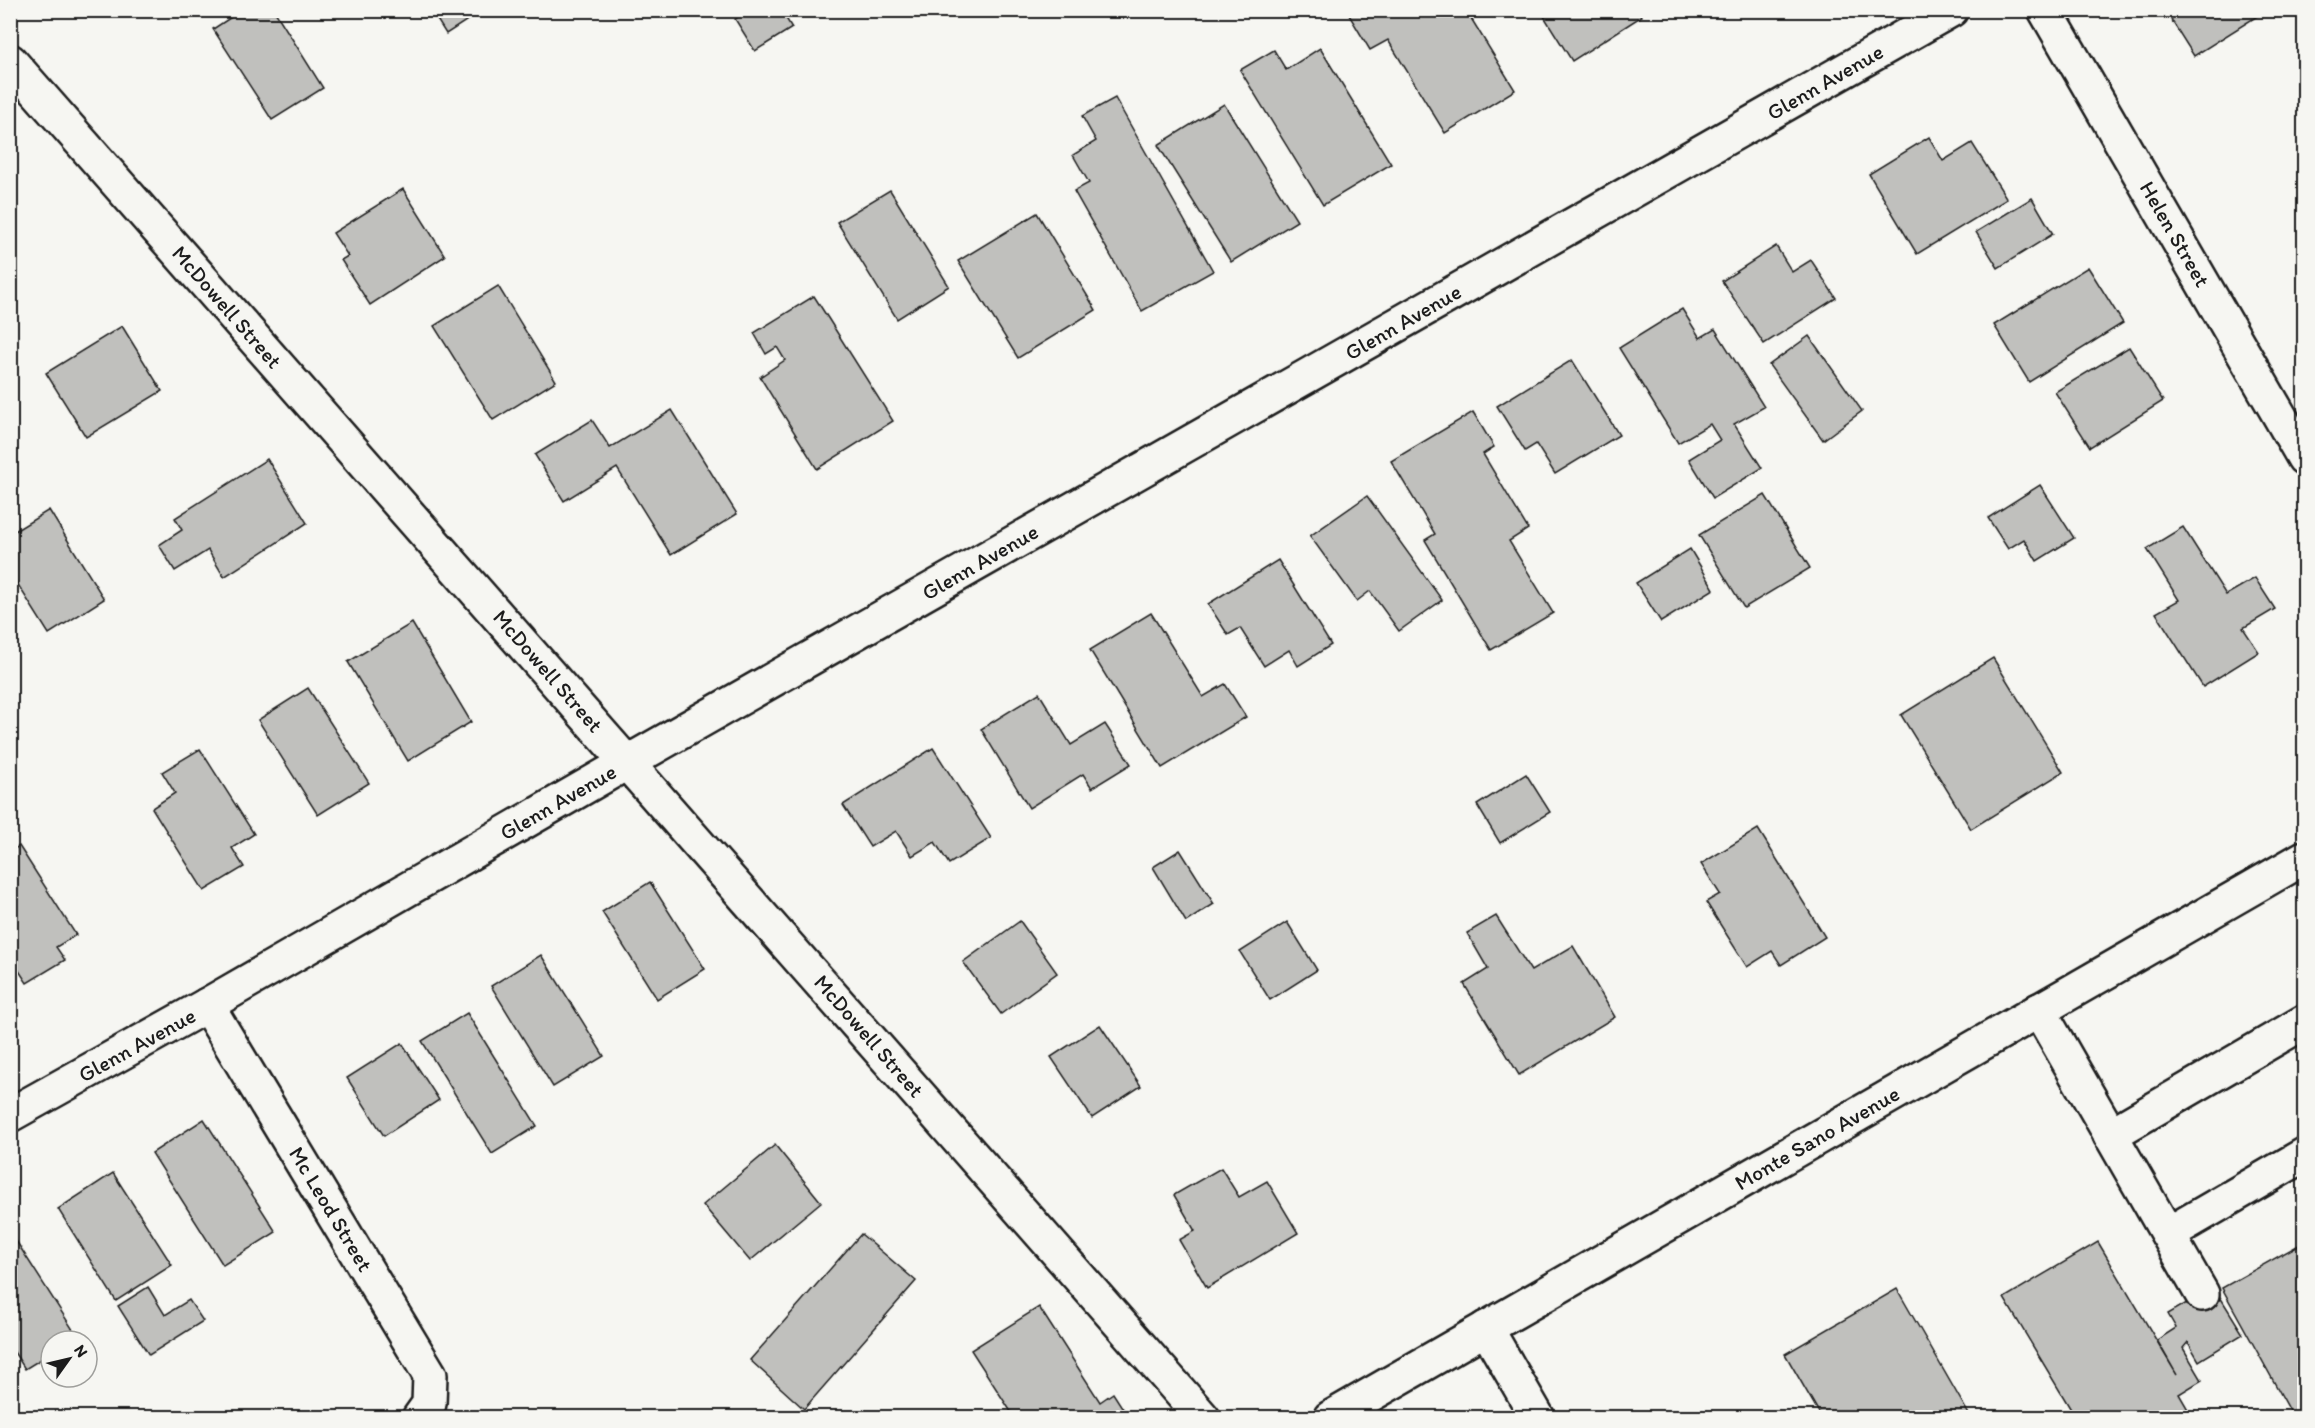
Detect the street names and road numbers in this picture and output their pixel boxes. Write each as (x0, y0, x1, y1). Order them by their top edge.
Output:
street label: Glenn Avenue (1762, 38, 1888, 126)
street label: Helen Street (2134, 176, 2216, 292)
street label: McDowell Street (166, 240, 288, 374)
street label: Glenn Avenue (1340, 278, 1466, 366)
street label: Glenn Avenue (917, 518, 1043, 606)
street label: McDowell Street (487, 604, 609, 738)
street label: Glenn Avenue (495, 758, 621, 846)
street label: McDowell Street (808, 969, 930, 1103)
street label: Glenn Avenue (74, 1002, 200, 1088)
street label: Monte Sano Avenue (1730, 1080, 1904, 1196)
street label: Mc Leod Street (283, 1142, 379, 1276)

